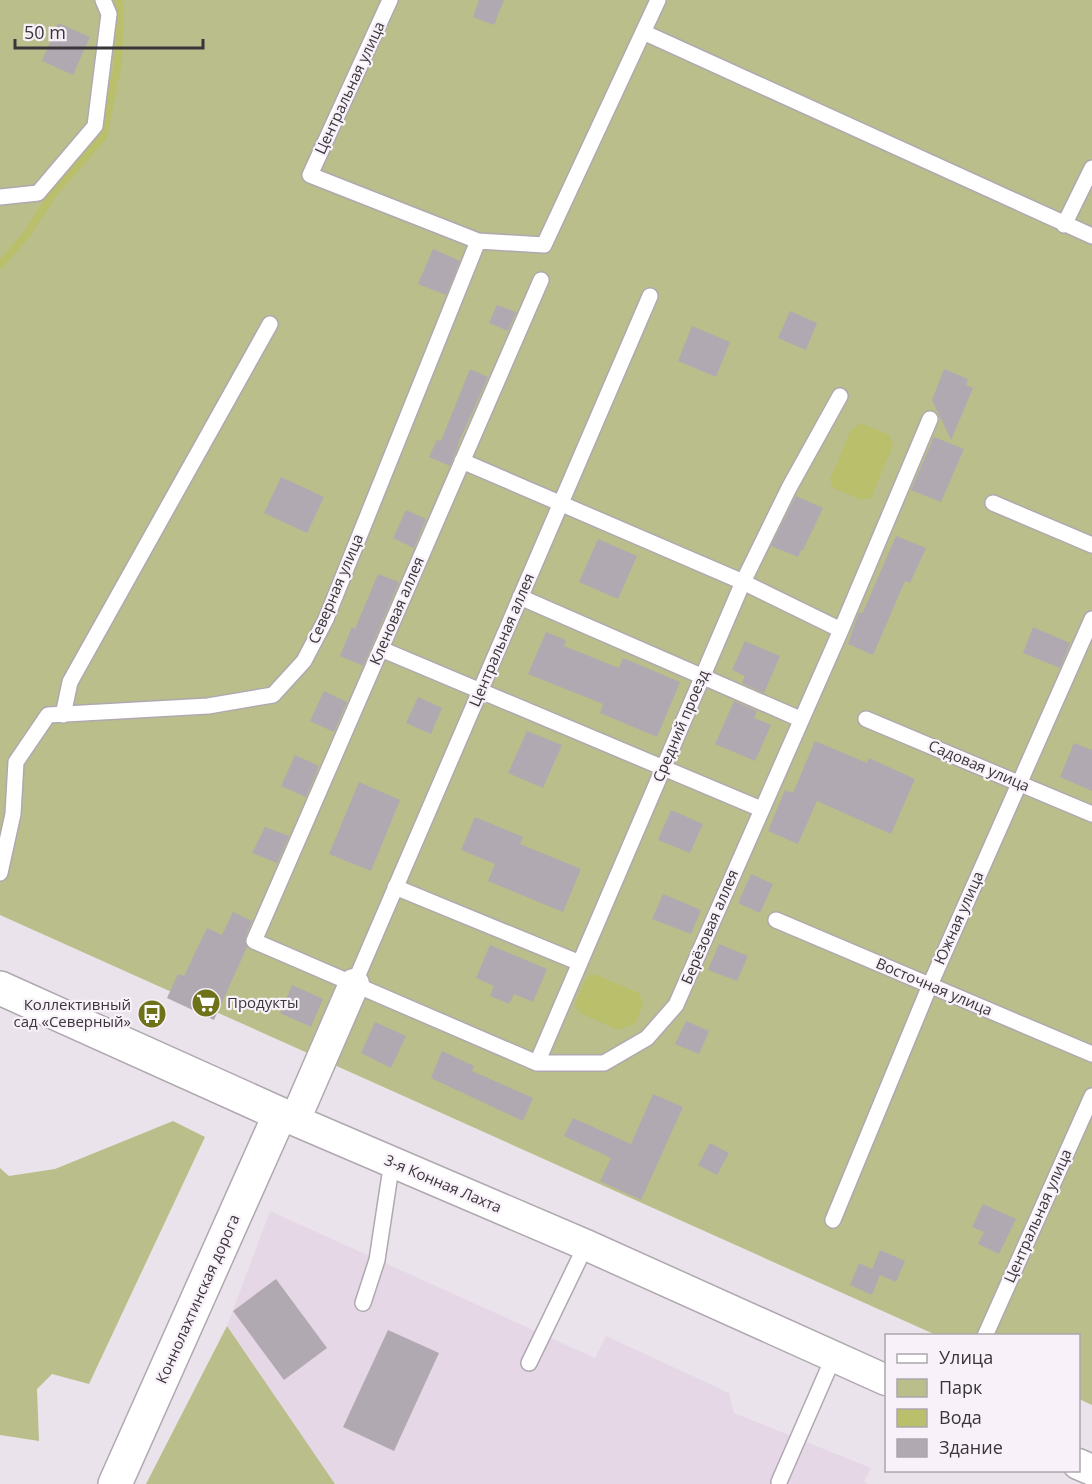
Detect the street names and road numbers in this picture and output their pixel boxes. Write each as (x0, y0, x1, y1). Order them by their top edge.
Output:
street label: Центральная улица (310, 18, 389, 157)
street label: Северная улица (303, 531, 367, 647)
street label: Кленовая аллея (364, 553, 428, 668)
street label: Центральная аллея (464, 570, 538, 709)
street label: Средний проезд (647, 666, 713, 785)
street label: Садовая улица (926, 735, 1033, 795)
street label: Берёзовая аллея (676, 866, 742, 987)
street label: Южная улица (929, 868, 988, 967)
street label: Восточная улица (873, 953, 996, 1020)
street label: Центральная улица (999, 1146, 1076, 1286)
street label: 3-я Конная Лахта (382, 1149, 505, 1217)
street label: Коннолахтинская дорога (151, 1211, 243, 1386)

